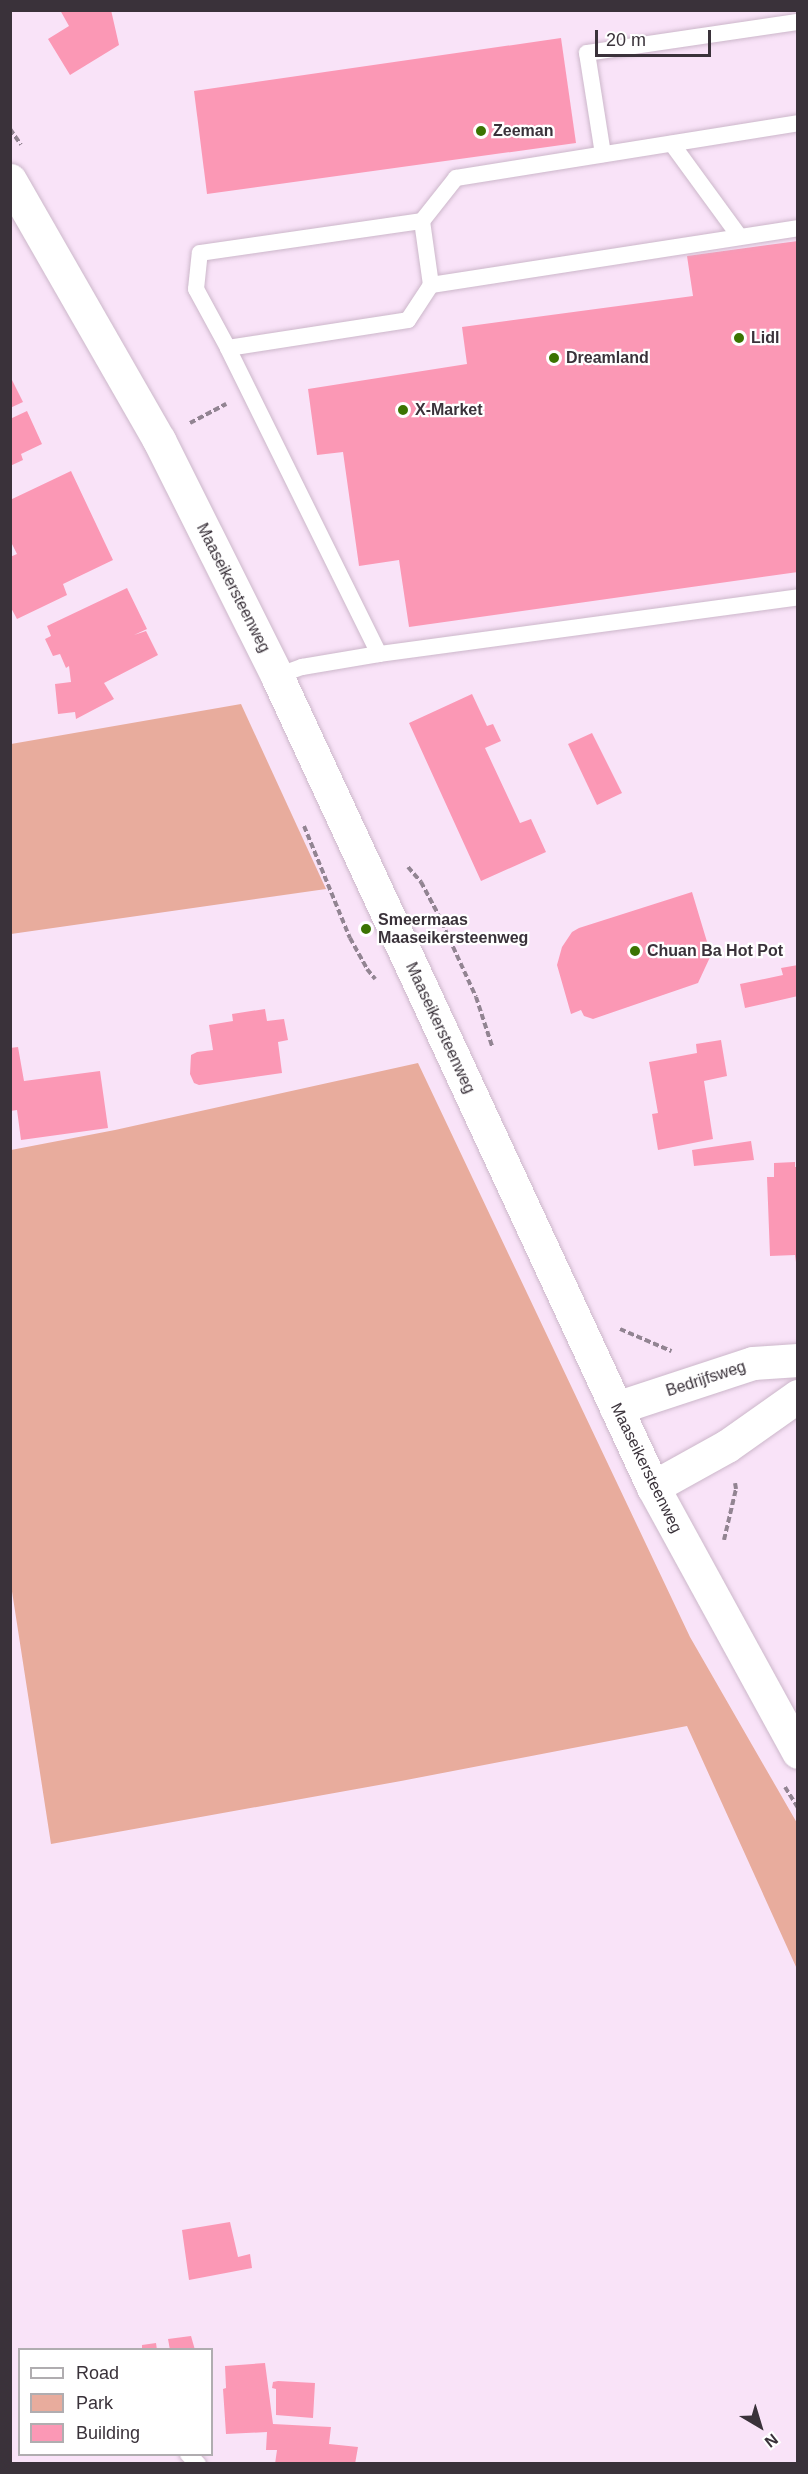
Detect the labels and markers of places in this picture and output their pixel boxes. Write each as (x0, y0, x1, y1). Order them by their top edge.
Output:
place label: Zeeman (493, 121, 553, 141)
marker: Zeeman (474, 124, 488, 138)
place label: Lidl (751, 328, 779, 348)
marker: Lidl (732, 331, 746, 345)
place label: Dreamland (566, 348, 649, 368)
marker: Dreamland (547, 351, 561, 365)
place label: X-Market (415, 400, 483, 420)
marker: X-Market (396, 403, 410, 417)
place label: Smeermaas Maaseikersteenweg (378, 910, 528, 948)
marker: Smeermaas Maaseikersteenweg (359, 922, 373, 936)
place label: Chuan Ba Hot Pot (647, 941, 783, 961)
marker: Chuan Ba Hot Pot (628, 944, 642, 958)

